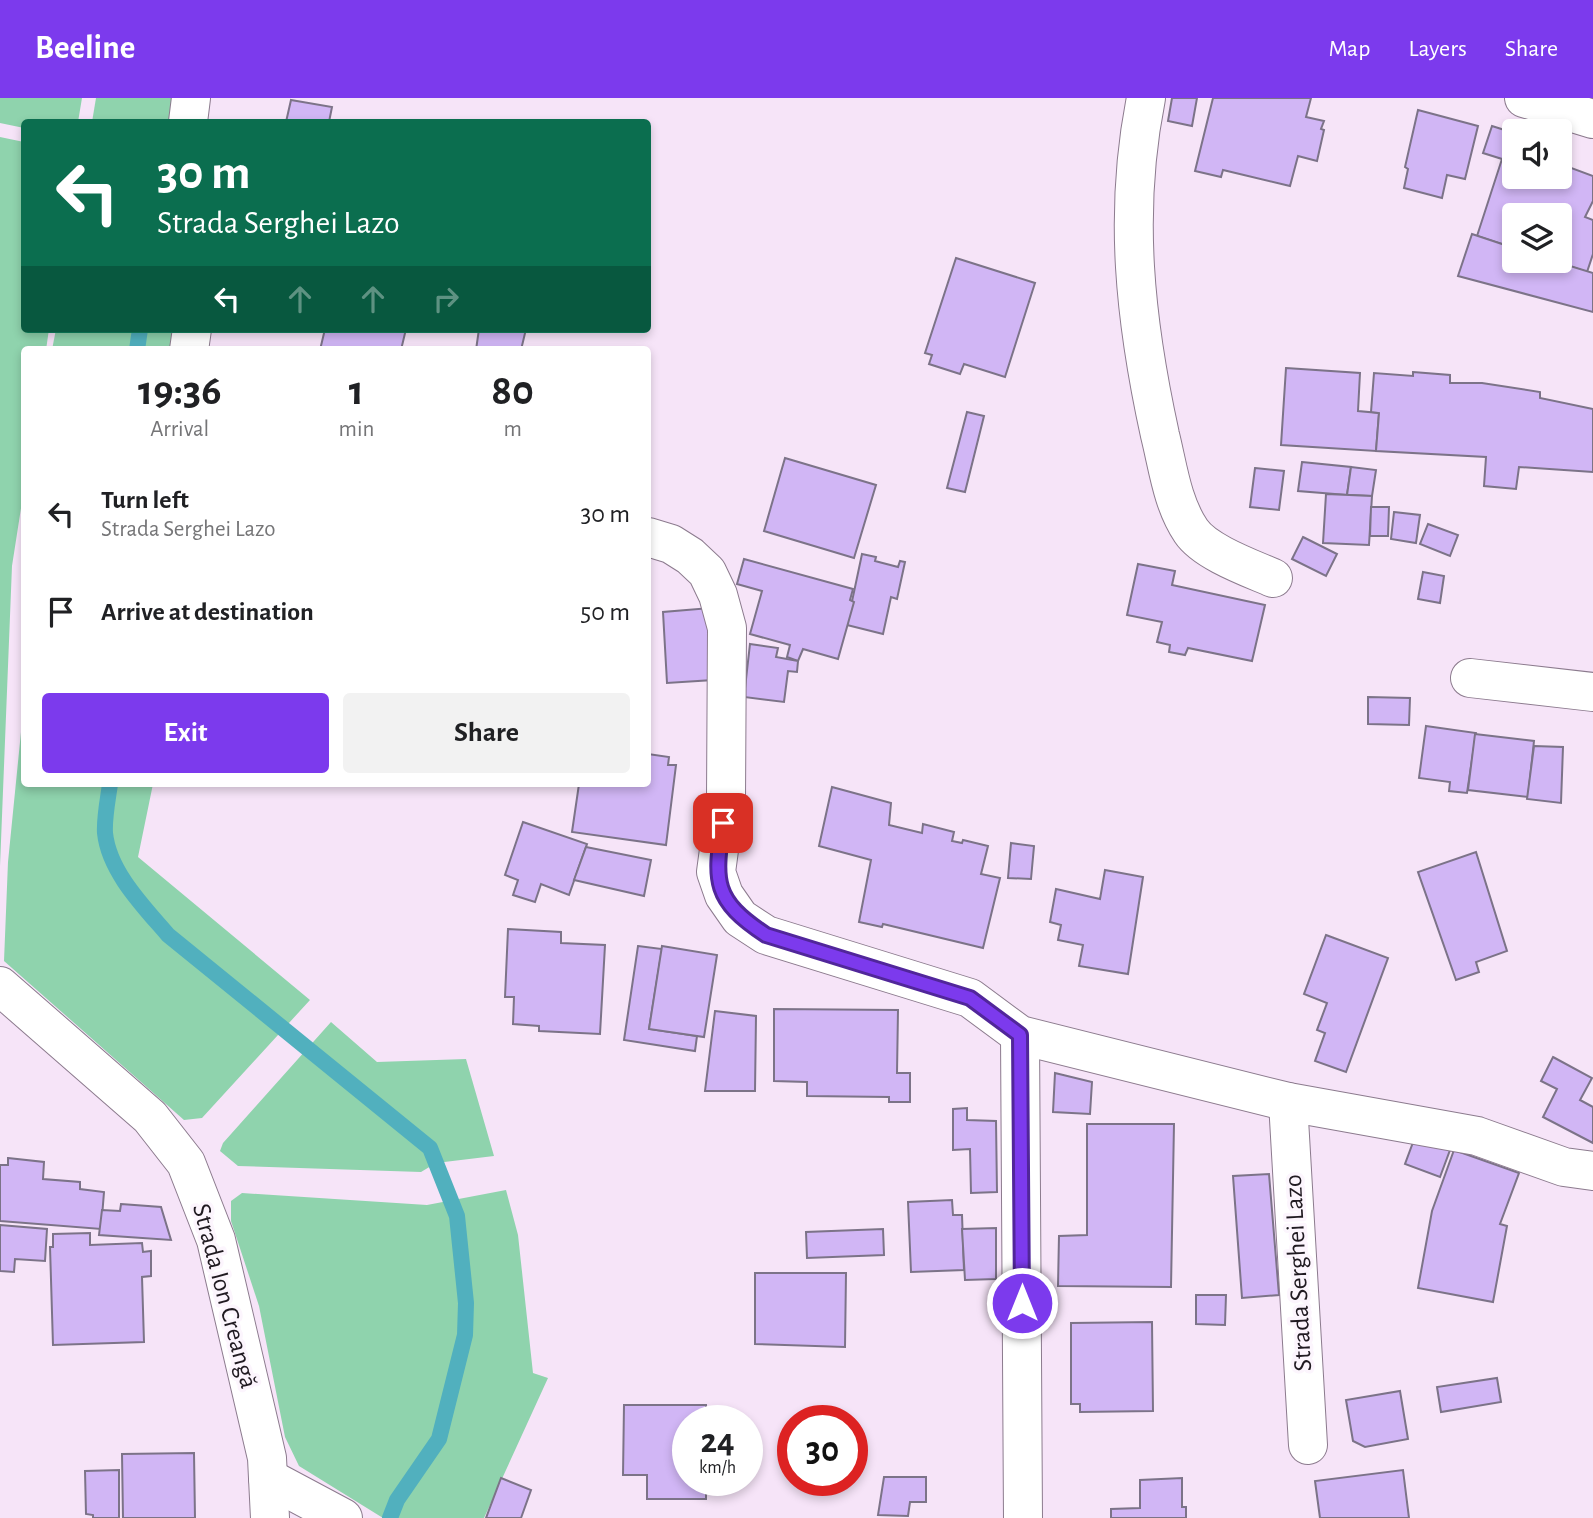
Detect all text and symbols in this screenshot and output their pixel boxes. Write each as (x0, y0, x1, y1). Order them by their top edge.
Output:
text: Beeline (35, 32, 135, 65)
text: Map (1328, 37, 1370, 61)
text: Layers (1408, 37, 1467, 61)
text: Share (1505, 37, 1558, 61)
map controls (1502, 119, 1572, 273)
button: sound (1502, 119, 1572, 189)
icon: left (42, 147, 133, 238)
text: 30 m (157, 149, 251, 198)
button: layers (1502, 203, 1572, 273)
text: Strada Serghei Lazo (157, 207, 400, 239)
icon: left (208, 280, 246, 318)
icon: ahead (281, 280, 319, 318)
icon: ahead (354, 280, 392, 318)
icon: right (427, 280, 465, 318)
text: 19:36 (138, 370, 221, 412)
text: 1 (349, 370, 364, 412)
text: 80 (491, 370, 534, 412)
text: Arrival (150, 418, 209, 441)
text: min (338, 418, 374, 441)
text: m (503, 418, 522, 441)
text: Turn left (101, 487, 189, 513)
icon: left (42, 495, 80, 533)
text: 30 m (580, 501, 630, 527)
text: Strada Serghei Lazo (101, 518, 276, 541)
icon: arrive (42, 593, 80, 631)
text: Arrive at destination (101, 599, 314, 625)
text: 50 m (580, 599, 630, 625)
button: Exit (42, 693, 329, 773)
button: Share (343, 693, 630, 773)
pin (693, 793, 753, 853)
icon: arrive (704, 804, 742, 842)
street label: Strada Serghei Lazo (1280, 1174, 1316, 1372)
street label: Strada Ion Creangă (188, 1201, 262, 1391)
position arrow (985, 1266, 1059, 1340)
speed limit sign: 30 (777, 1405, 868, 1496)
text: 24 (700, 1424, 735, 1459)
text: km/h (699, 1459, 736, 1477)

